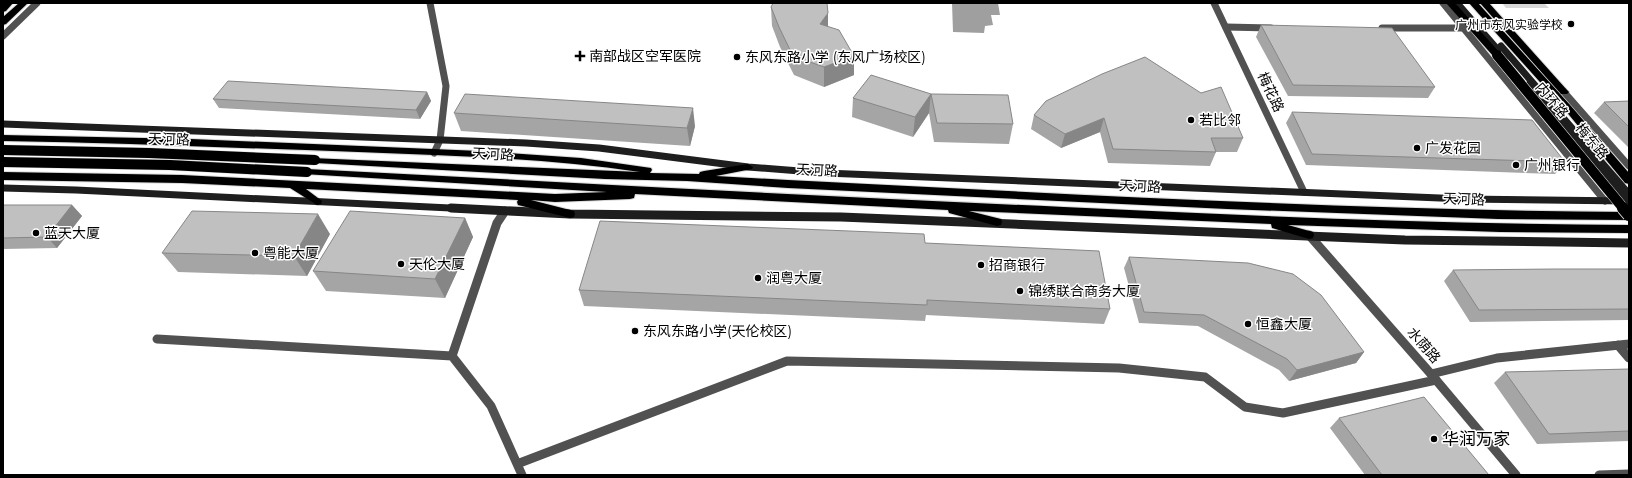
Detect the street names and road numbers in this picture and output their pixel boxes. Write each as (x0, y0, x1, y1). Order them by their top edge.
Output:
street label: 梅花路 (1254, 69, 1288, 115)
street label: 内环路 (1532, 78, 1572, 122)
street label: 梅东路 (1572, 119, 1612, 163)
street label: 天河路 (148, 129, 190, 149)
street label: 天河路 (472, 144, 514, 164)
street label: 天河路 (796, 160, 838, 180)
street label: 天河路 (1119, 176, 1161, 196)
street label: 天河路 (1443, 189, 1485, 209)
street label: 水荫路 (1403, 323, 1445, 367)

